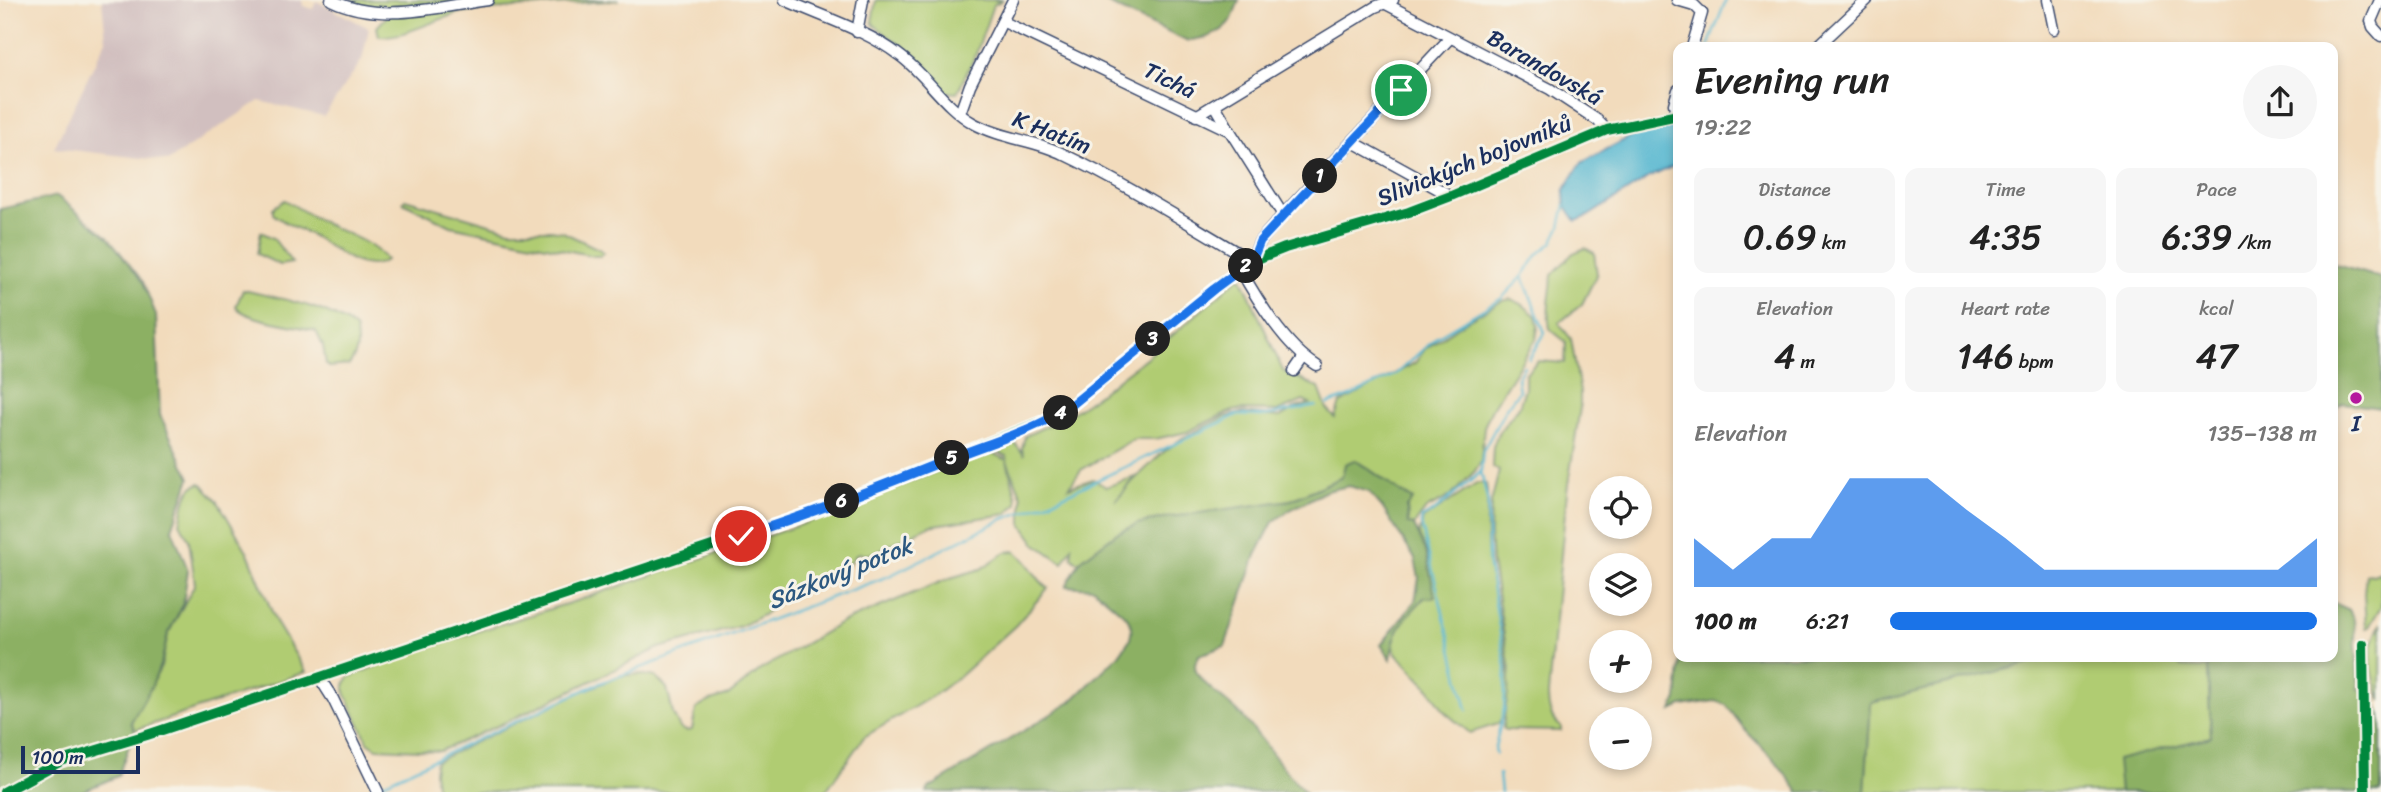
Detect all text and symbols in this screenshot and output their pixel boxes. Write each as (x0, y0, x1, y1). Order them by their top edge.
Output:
street label: Barandovská (1479, 18, 1610, 117)
text: Evening run (1694, 47, 1890, 114)
street label: Tichá (1136, 50, 1203, 111)
pin (1371, 60, 1431, 120)
button: share (2243, 65, 2317, 139)
icon: arrive (1382, 71, 1420, 109)
street label: K Hatím (1006, 99, 1097, 166)
street label: Slivických bojovníků (1371, 102, 1578, 218)
text: 19:22 (1694, 107, 1751, 148)
pin: 1 (1302, 158, 1338, 194)
text: 1 (1315, 159, 1324, 192)
text: Distance (1758, 173, 1831, 206)
text: Time (1985, 173, 2026, 206)
text: Pace (2196, 173, 2237, 206)
text: 0.69 (1743, 206, 1817, 268)
text: 4:35 (1969, 206, 2042, 268)
text: 6:39 (2161, 206, 2233, 268)
text: km (1817, 226, 1846, 259)
text: /km (2233, 226, 2272, 259)
pin: 2 (1228, 248, 1264, 284)
text: 2 (1240, 249, 1251, 282)
text: Elevation (1756, 292, 1833, 325)
text: Heart rate (1961, 292, 2050, 325)
text: kcal (2199, 292, 2234, 325)
pin: 3 (1136, 322, 1170, 356)
text: 3 (1147, 322, 1158, 355)
text: 4 (1774, 325, 1796, 387)
text: 146 (1957, 325, 2014, 387)
text: 47 (2196, 325, 2237, 387)
text: m (1796, 345, 1815, 378)
text: bpm (2014, 345, 2054, 378)
marker: I (2348, 390, 2364, 406)
pin: 4 (1044, 396, 1078, 430)
text: 4 (1055, 396, 1066, 429)
place label: I (2350, 403, 2362, 444)
text: Elevation (1694, 413, 1787, 454)
text: 135–138 m (2207, 413, 2317, 454)
pin: 5 (934, 440, 970, 476)
text: 5 (946, 441, 957, 474)
map controls (1589, 476, 1652, 770)
button: locate (1589, 476, 1652, 539)
pin: 6 (824, 484, 860, 518)
text: 6 (836, 484, 847, 517)
pin (711, 506, 771, 566)
icon: check (722, 517, 760, 555)
water label: Sázkový potok (761, 524, 920, 621)
button: layers (1589, 553, 1652, 616)
text: 100 m (1694, 601, 1757, 642)
text: 6:21 (1806, 601, 1849, 642)
button: + (1589, 630, 1652, 693)
button: − (1589, 707, 1652, 770)
text: 100 m (32, 741, 84, 774)
scale bar (21, 743, 140, 775)

